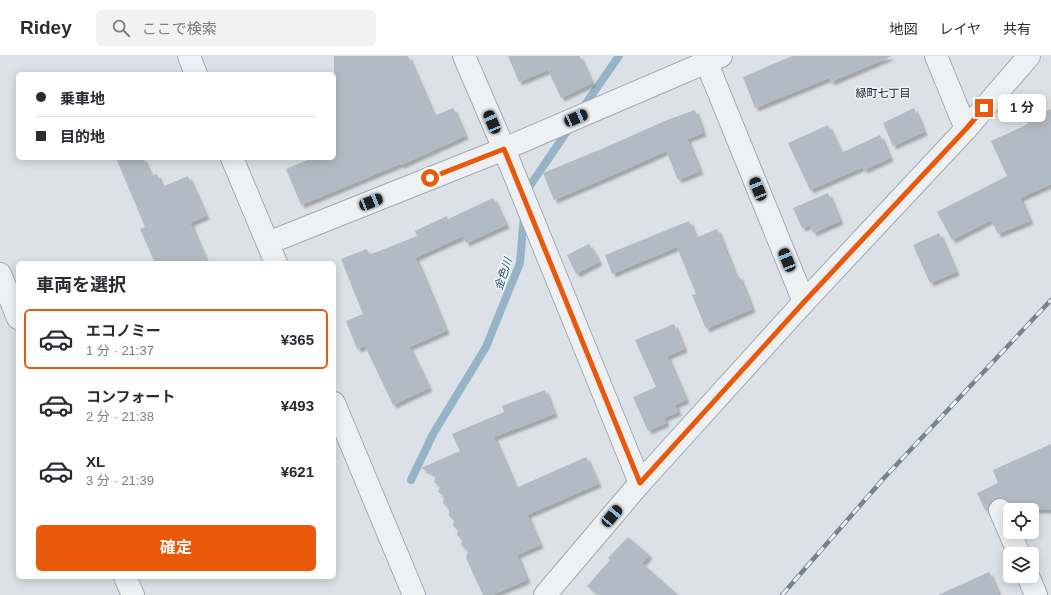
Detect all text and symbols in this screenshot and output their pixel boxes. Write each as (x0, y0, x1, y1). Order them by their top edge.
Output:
search box (96, 10, 376, 46)
text: Ridey (20, 17, 72, 38)
icon: search (110, 17, 132, 39)
text: ここで検索 (142, 20, 217, 37)
text: 地図 (889, 21, 917, 37)
text: レイヤ (939, 21, 981, 37)
text: 共有 (1003, 21, 1031, 37)
district label: 緑町七丁目 (856, 87, 911, 99)
text: 乗車地 (60, 90, 105, 107)
callout: 1 分 (998, 94, 1046, 122)
route end (975, 99, 993, 117)
text: 1 分 (1010, 100, 1034, 115)
car (563, 108, 589, 128)
car (482, 109, 502, 135)
text: 目的地 (60, 128, 105, 145)
route start (421, 169, 439, 187)
car (748, 176, 768, 202)
car (358, 192, 384, 212)
car (777, 247, 797, 273)
water label: 金色川 (492, 256, 514, 292)
text: 車両を選択 (36, 275, 126, 295)
icon: car (38, 321, 74, 357)
text: エコノミー (86, 322, 161, 339)
text: ¥365 (281, 331, 314, 348)
text: 1 分 · 21:37 (86, 343, 154, 358)
icon: car (38, 387, 74, 423)
text: コンフォート (86, 388, 176, 405)
text: ¥493 (281, 397, 314, 414)
text: 2 分 · 21:38 (86, 409, 154, 424)
icon: car (38, 453, 74, 489)
text: XL (86, 453, 105, 470)
text: ¥621 (281, 463, 314, 480)
text: 3 分 · 21:39 (86, 473, 154, 488)
car (600, 503, 624, 529)
map controls (1003, 503, 1039, 583)
button: locate (1003, 503, 1039, 539)
button: 確定 (36, 525, 316, 571)
button: layers (1003, 547, 1039, 583)

